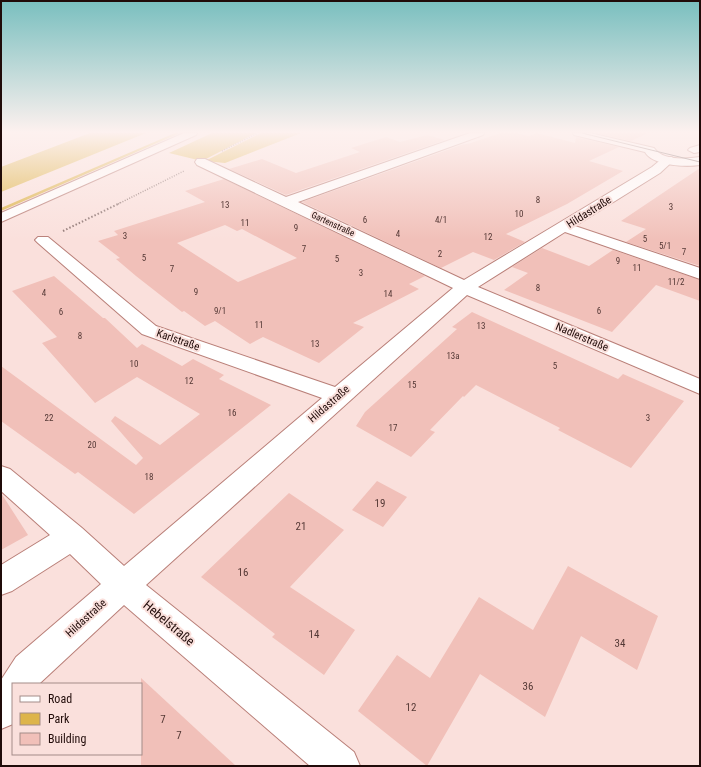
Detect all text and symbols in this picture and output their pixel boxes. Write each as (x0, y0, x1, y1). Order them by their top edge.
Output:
street label: Hildastraße (564, 193, 614, 231)
house number: 8 (536, 195, 540, 205)
house number: 13 (221, 200, 229, 210)
house number: 3 (669, 202, 673, 212)
house number: 10 (515, 209, 523, 219)
street label: Gartenstraße (310, 210, 356, 238)
house number: 6 (363, 215, 367, 225)
house number: 4/1 (435, 215, 447, 225)
house number: 11 (241, 218, 249, 228)
house number: 9 (294, 223, 298, 233)
house number: 4 (396, 229, 401, 239)
house number: 3 (123, 231, 127, 241)
house number: 12 (484, 232, 493, 242)
house number: 5 (643, 234, 648, 244)
house number: 5/1 (659, 241, 671, 251)
house number: 7 (302, 244, 307, 254)
house number: 7 (682, 247, 687, 257)
house number: 2 (438, 249, 443, 259)
house number: 5 (142, 253, 147, 263)
house number: 5 (335, 254, 340, 264)
house number: 9 (616, 256, 620, 266)
house number: 11 (633, 263, 641, 273)
house number: 7 (170, 264, 175, 274)
house number: 3 (359, 268, 363, 278)
house number: 11/2 (668, 277, 685, 287)
house number: 8 (536, 283, 540, 293)
house number: 9 (194, 287, 198, 297)
house number: 4 (42, 288, 47, 298)
house number: 14 (384, 289, 393, 299)
house number: 9/1 (214, 306, 226, 316)
house number: 6 (597, 306, 601, 316)
house number: 6 (59, 307, 63, 317)
house number: 11 (255, 320, 263, 330)
street label: Nadlerstraße (554, 320, 610, 354)
house number: 13 (477, 321, 485, 331)
street label: Karlstraße (155, 327, 201, 353)
house number: 8 (78, 331, 82, 341)
house number: 13 (311, 339, 319, 349)
house number: 13a (446, 351, 460, 361)
house number: 10 (130, 359, 138, 369)
house number: 5 (553, 361, 558, 371)
house number: 12 (185, 376, 194, 386)
house number: 15 (408, 380, 417, 390)
street label: Hildastraße (306, 383, 352, 425)
house number: 16 (228, 408, 236, 418)
house number: 22 (45, 413, 54, 423)
house number: 3 (646, 413, 650, 423)
house number: 17 (389, 423, 398, 433)
house number: 20 (88, 440, 96, 450)
house number: 18 (145, 472, 153, 482)
house number: 19 (375, 497, 385, 510)
house number: 21 (296, 520, 306, 533)
house number: 16 (238, 566, 248, 579)
street label: Hildastraße (63, 596, 109, 640)
street label: Hebelstraße (140, 597, 198, 649)
house number: 14 (309, 628, 320, 641)
house number: 34 (615, 637, 626, 650)
house number: 36 (523, 680, 533, 693)
legend (12, 683, 142, 755)
text: Road (48, 692, 72, 706)
house number: 12 (406, 701, 416, 714)
text: Park (48, 712, 70, 726)
house number: 7 (160, 713, 166, 726)
house number: 7 (176, 729, 182, 742)
text: Building (48, 732, 86, 746)

